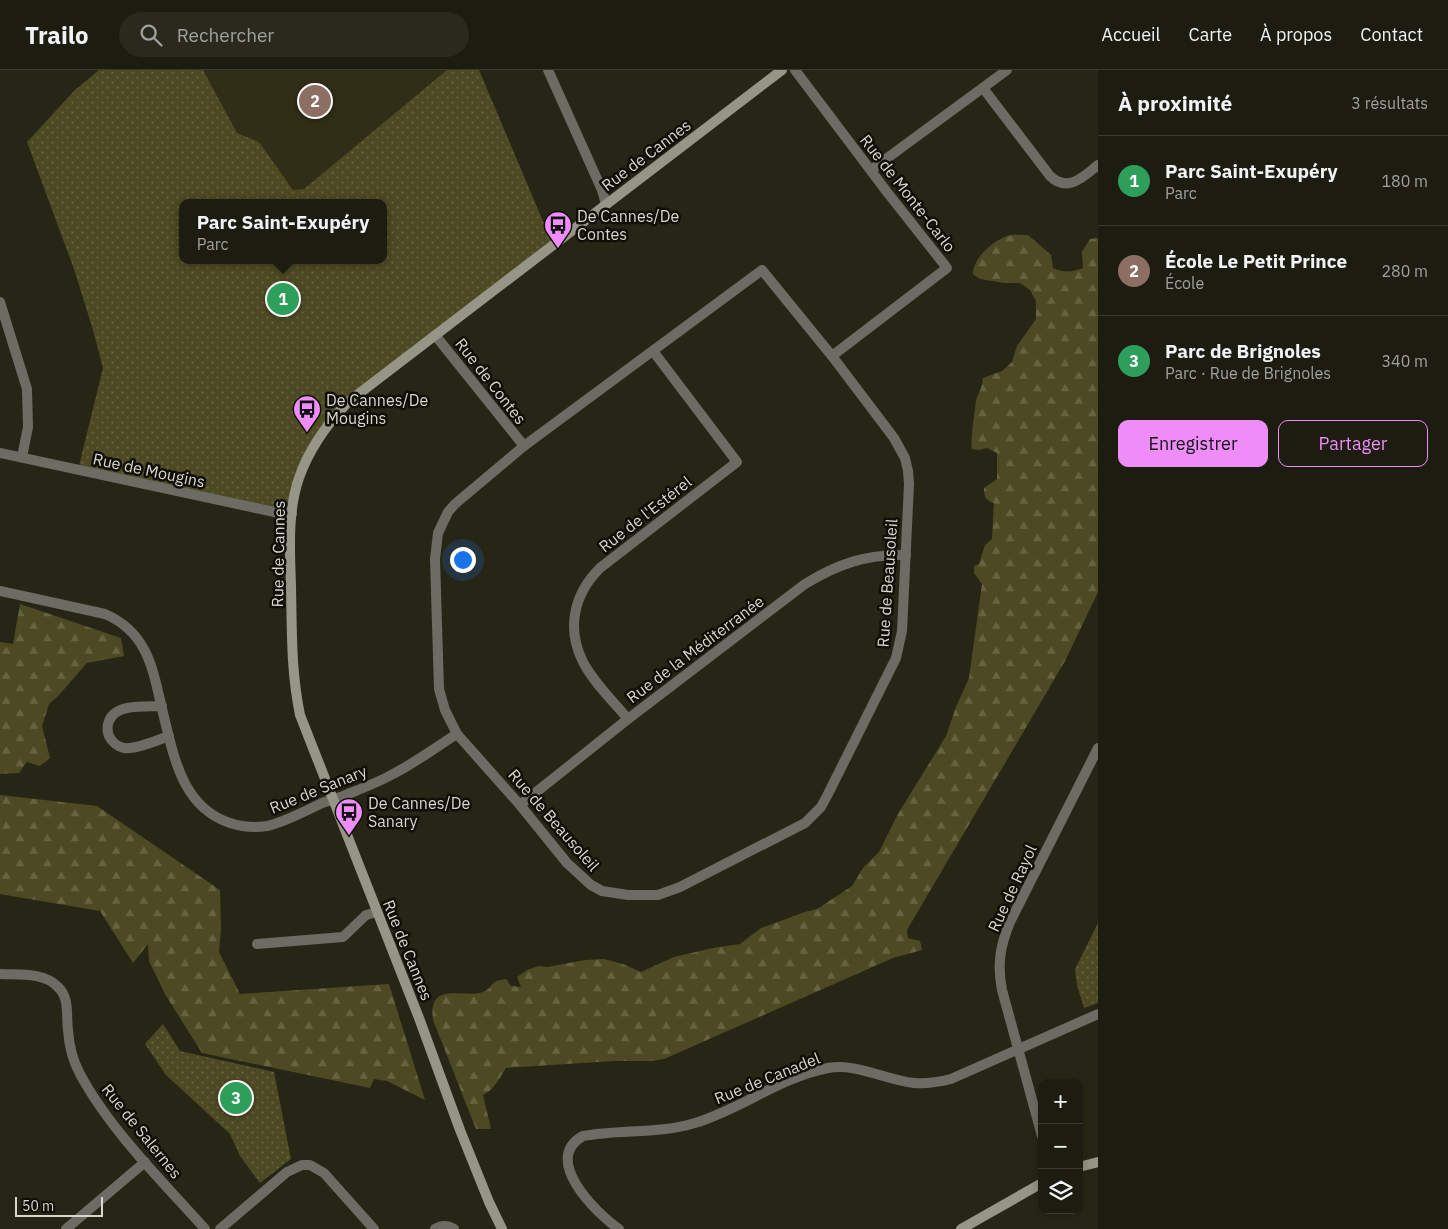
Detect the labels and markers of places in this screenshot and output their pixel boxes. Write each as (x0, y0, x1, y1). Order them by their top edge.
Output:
pin: 2 (299, 82, 331, 120)
place label: De Cannes/De Contes (577, 206, 679, 244)
bus stop icon: De Cannes/De Contes (543, 210, 573, 249)
pin: 1 (267, 280, 299, 318)
place label: De Cannes/De Mougins (326, 390, 428, 428)
bus stop icon: De Cannes/De Mougins (292, 394, 322, 433)
place label: De Cannes/De Sanary (368, 793, 470, 831)
bus stop icon: De Cannes/De Sanary (334, 797, 364, 836)
pin: 3 (220, 1079, 252, 1117)

